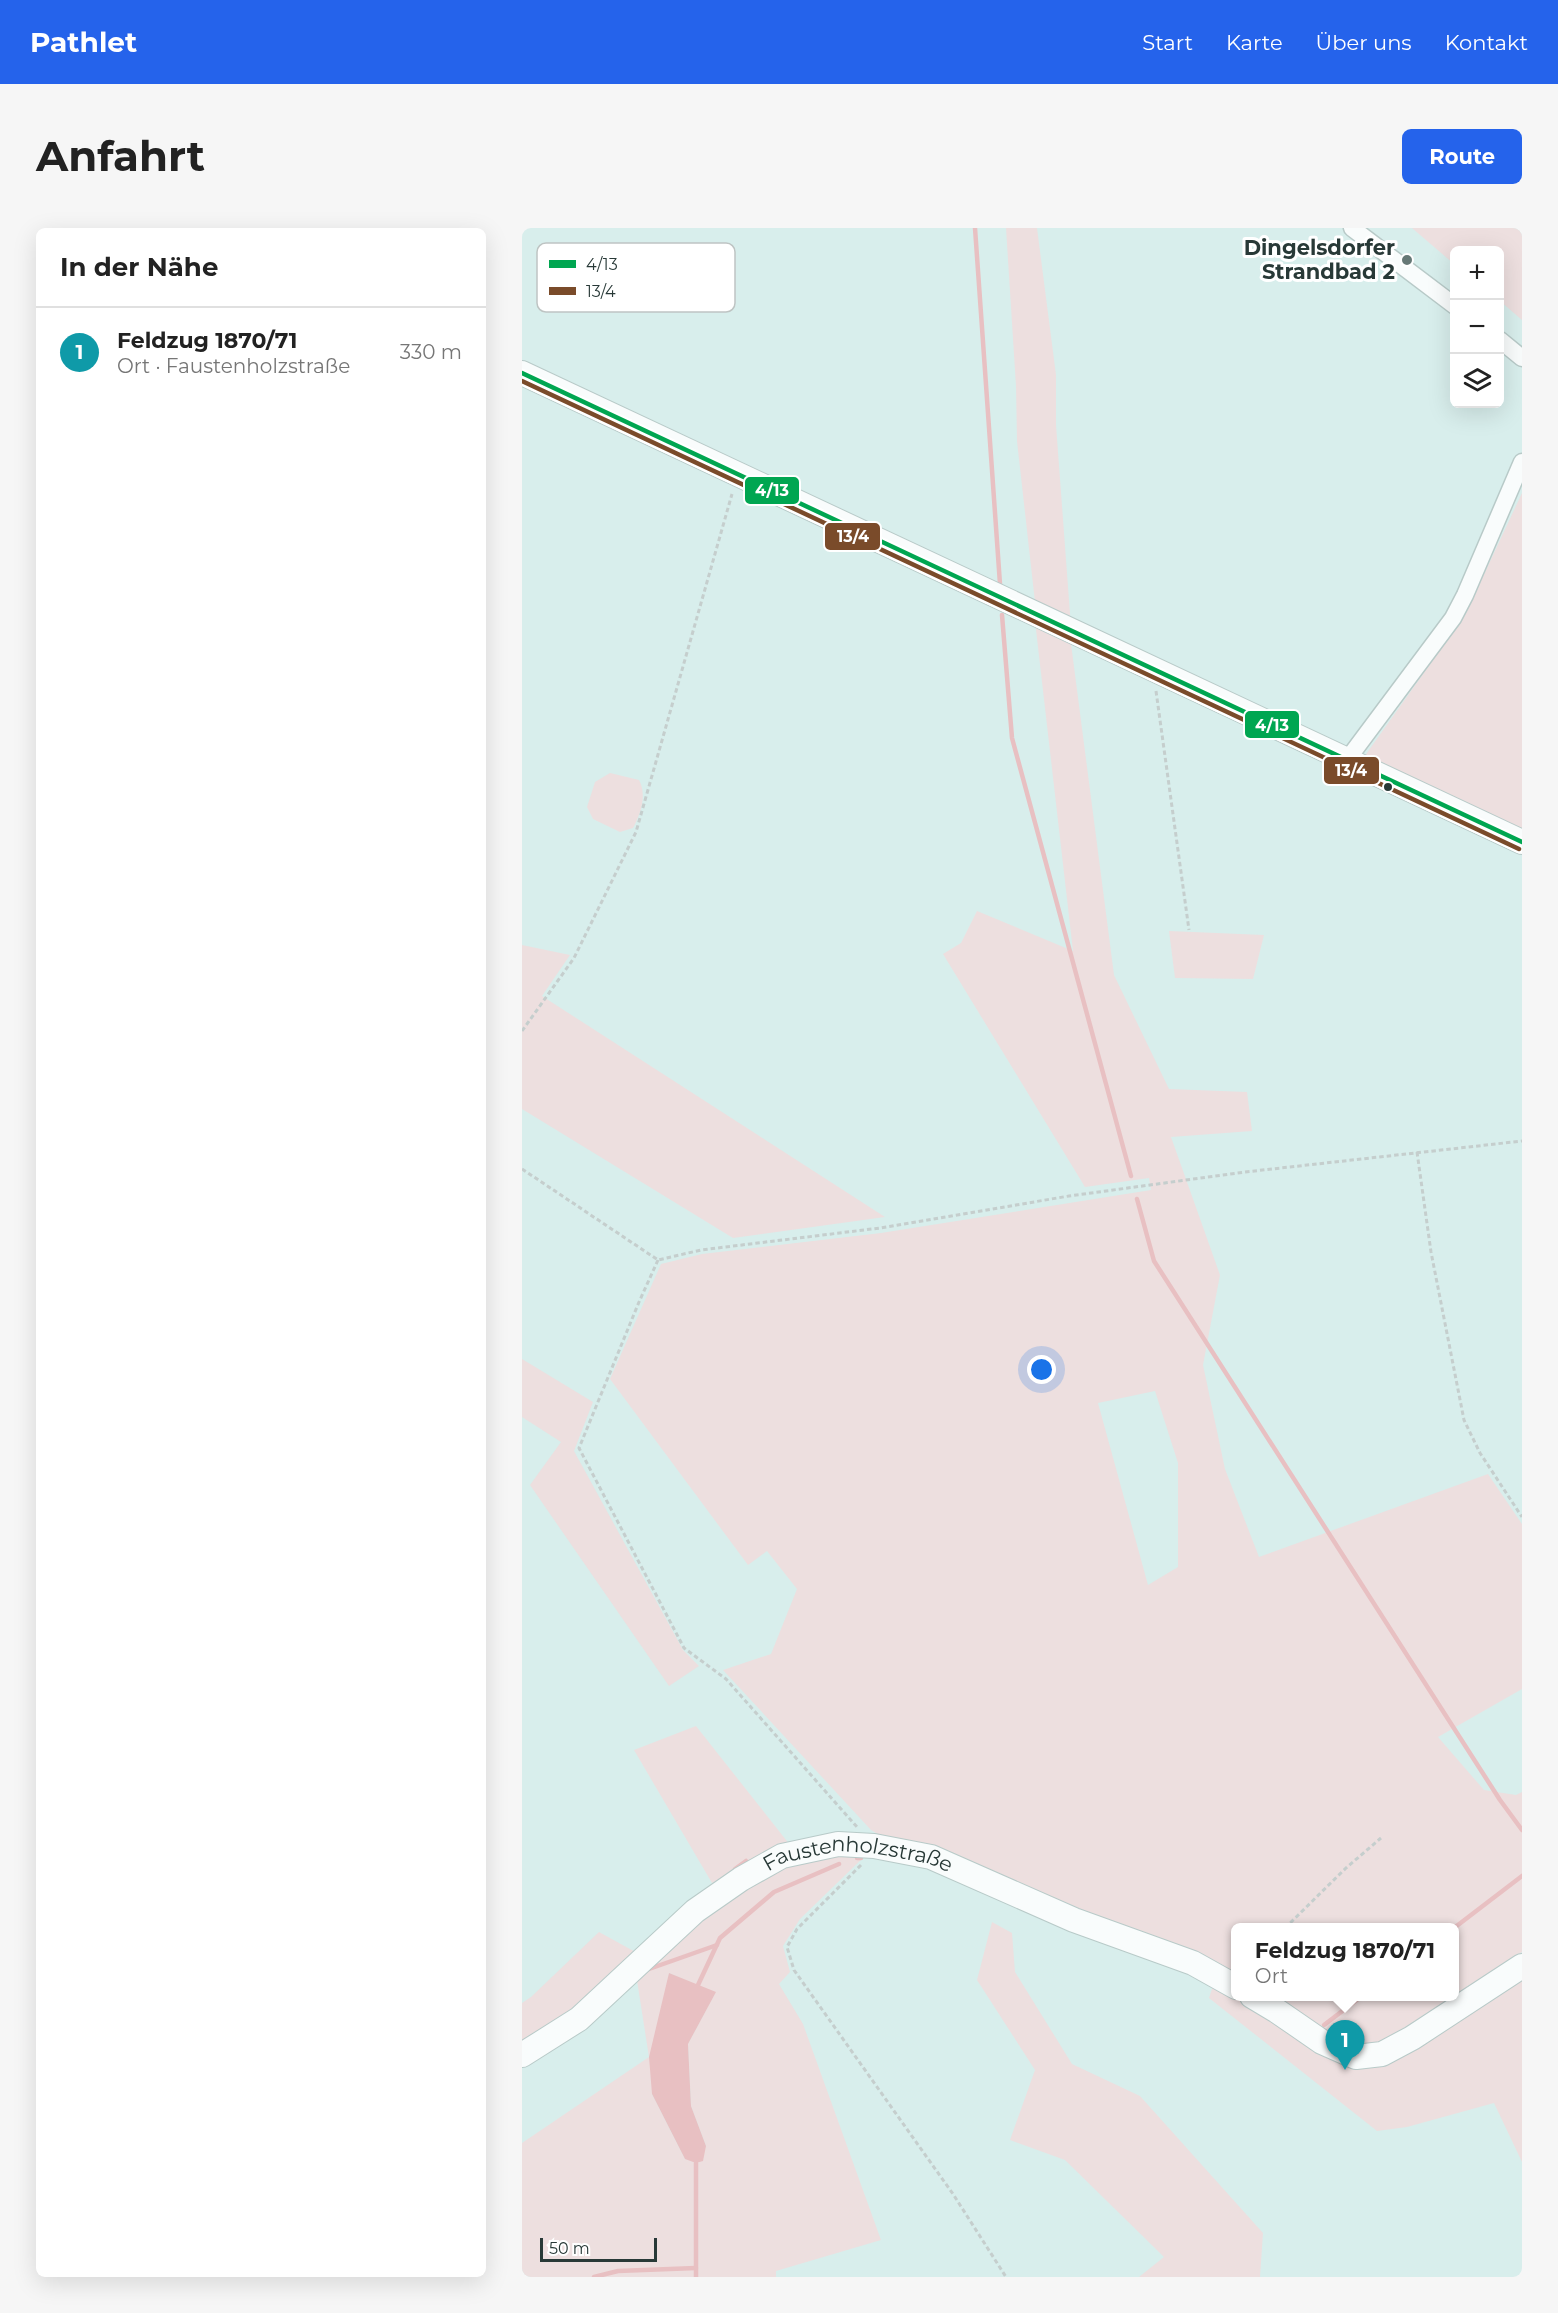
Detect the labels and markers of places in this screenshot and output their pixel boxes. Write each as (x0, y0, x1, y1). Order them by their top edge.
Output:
place label: Dingelsdorfer Strandbad 2 (1244, 235, 1395, 284)
marker: Dingelsdorfer Strandbad 2 (1400, 253, 1414, 267)
unlabelled marker (1382, 781, 1394, 793)
pin: 1 (1326, 2020, 1364, 2070)

